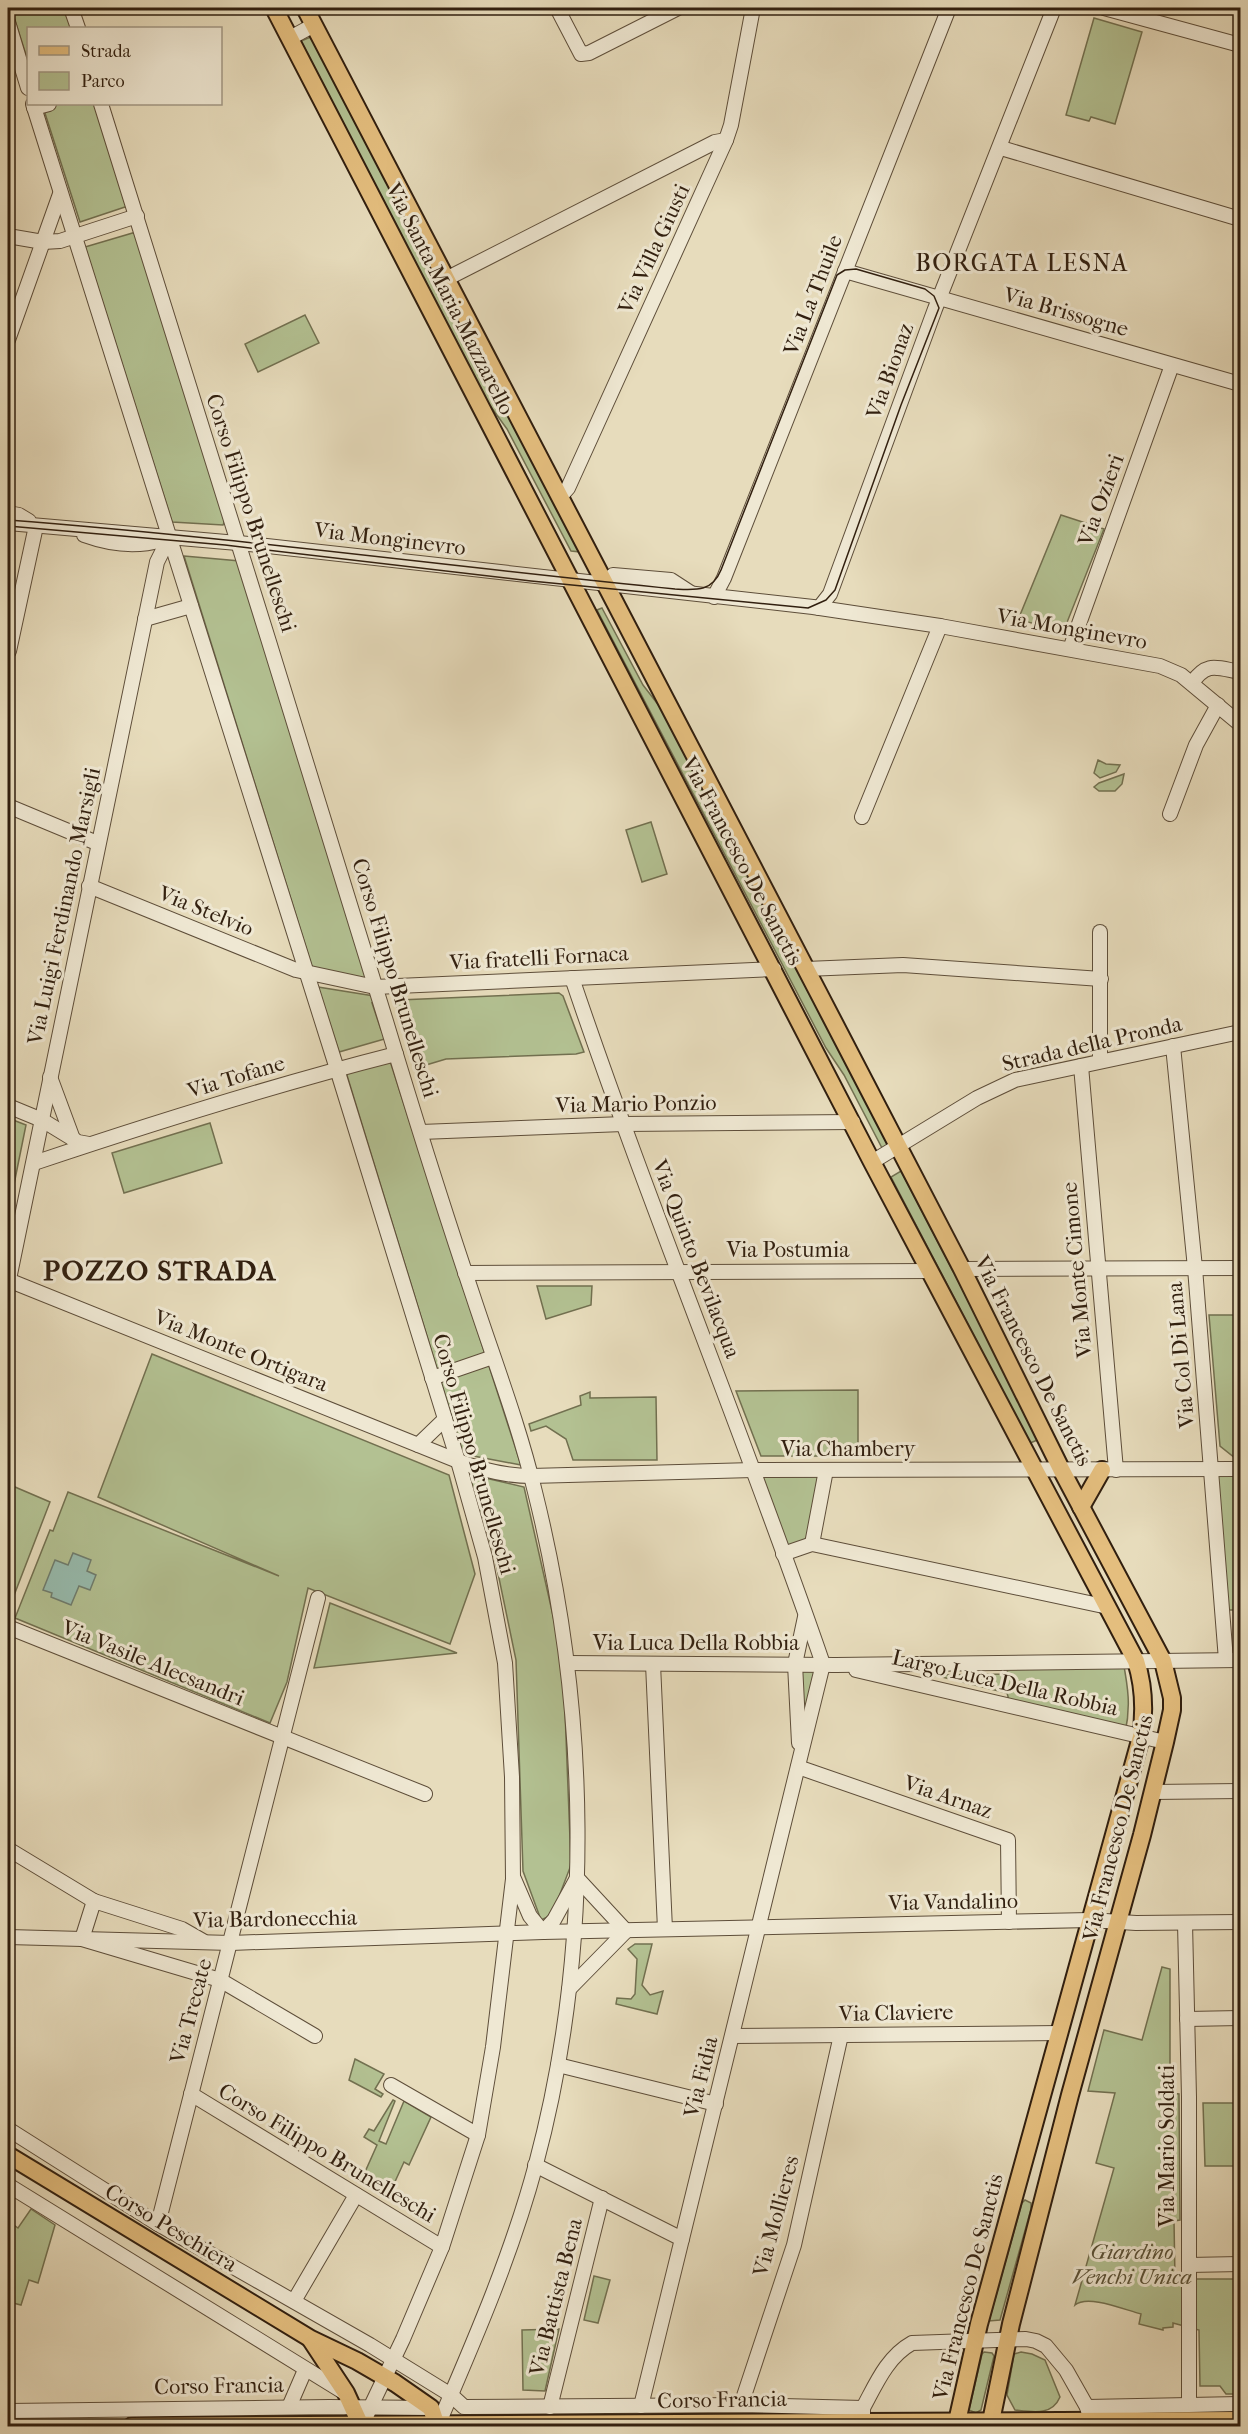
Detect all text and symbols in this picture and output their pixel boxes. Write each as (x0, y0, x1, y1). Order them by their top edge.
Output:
legend (27, 27, 222, 105)
text: Strada (81, 41, 132, 62)
text: Parco (81, 71, 125, 92)
street label: Via Santa Maria Mazzarello (380, 178, 520, 419)
street label: Via Villa Giusti (612, 179, 696, 319)
street label: Via La Thuile (778, 231, 848, 360)
district label: BORGATA LESNA (915, 249, 1129, 277)
street label: Via Brissogne (1000, 281, 1132, 342)
street label: Via Bionaz (860, 319, 919, 423)
street label: Corso Filippo Brunelleschi (200, 391, 302, 636)
street label: Via Ozieri (1072, 450, 1130, 550)
street label: Via Monginevro (312, 517, 467, 561)
street label: Via Monginevro (994, 603, 1149, 655)
street label: Via Francesco De Sanctis (675, 751, 808, 970)
street label: Via Luigi Ferdinando Marsigli (22, 764, 106, 1048)
street label: Corso Filippo Brunelleschi (346, 855, 444, 1101)
street label: Via Stelvio (154, 880, 257, 942)
street label: Via fratelli Fornaca (448, 940, 630, 976)
street label: Strada della Pronda (1000, 1010, 1185, 1077)
street label: Via Tofane (183, 1050, 288, 1104)
street label: Via Mario Ponzio (554, 1090, 717, 1118)
street label: Via Quinto Bevilacqua (646, 1155, 746, 1363)
street label: Via Monte Cimone (1056, 1181, 1098, 1360)
street label: Via Postumia (726, 1237, 850, 1263)
street label: Via Francesco De Sanctis (968, 1251, 1097, 1471)
district label: POZZO STRADA (43, 1254, 277, 1287)
street label: Via Col Di Lana (1162, 1280, 1200, 1430)
street label: Via Monte Ortigara (149, 1304, 332, 1398)
street label: Corso Filippo Brunelleschi (427, 1331, 521, 1578)
street label: Via Chambery (780, 1436, 917, 1462)
street label: Via Vasile Alecsandri (57, 1614, 248, 1712)
street label: Via Luca Della Robbia (592, 1630, 800, 1656)
street label: Largo Luca Della Robbia (889, 1644, 1121, 1722)
street label: Via Francesco De Sanctis (1077, 1712, 1159, 1945)
street label: Via Arnaz (899, 1769, 996, 1824)
street label: Via Vandalino (887, 1888, 1018, 1916)
street label: Via Bardonecchia (192, 1905, 358, 1933)
street label: Via Trecate (164, 1956, 218, 2067)
street label: Via Claviere (837, 1999, 954, 2027)
street label: Via Fidia (678, 2033, 724, 2121)
street label: Via Mario Soldati (1154, 2064, 1180, 2228)
street label: Corso Filippo Brunelleschi (214, 2078, 441, 2229)
street label: Via Mollieres (747, 2153, 805, 2280)
street label: Via Francesco De Sanctis (927, 2171, 1009, 2404)
street label: Corso Peschiera (100, 2178, 243, 2278)
street label: Via Battista Bena (524, 2215, 588, 2379)
park label: Giardino Venchi Unica (1072, 2239, 1192, 2290)
street label: Corso Francia (154, 2372, 285, 2400)
street label: Corso Francia (657, 2386, 788, 2414)

